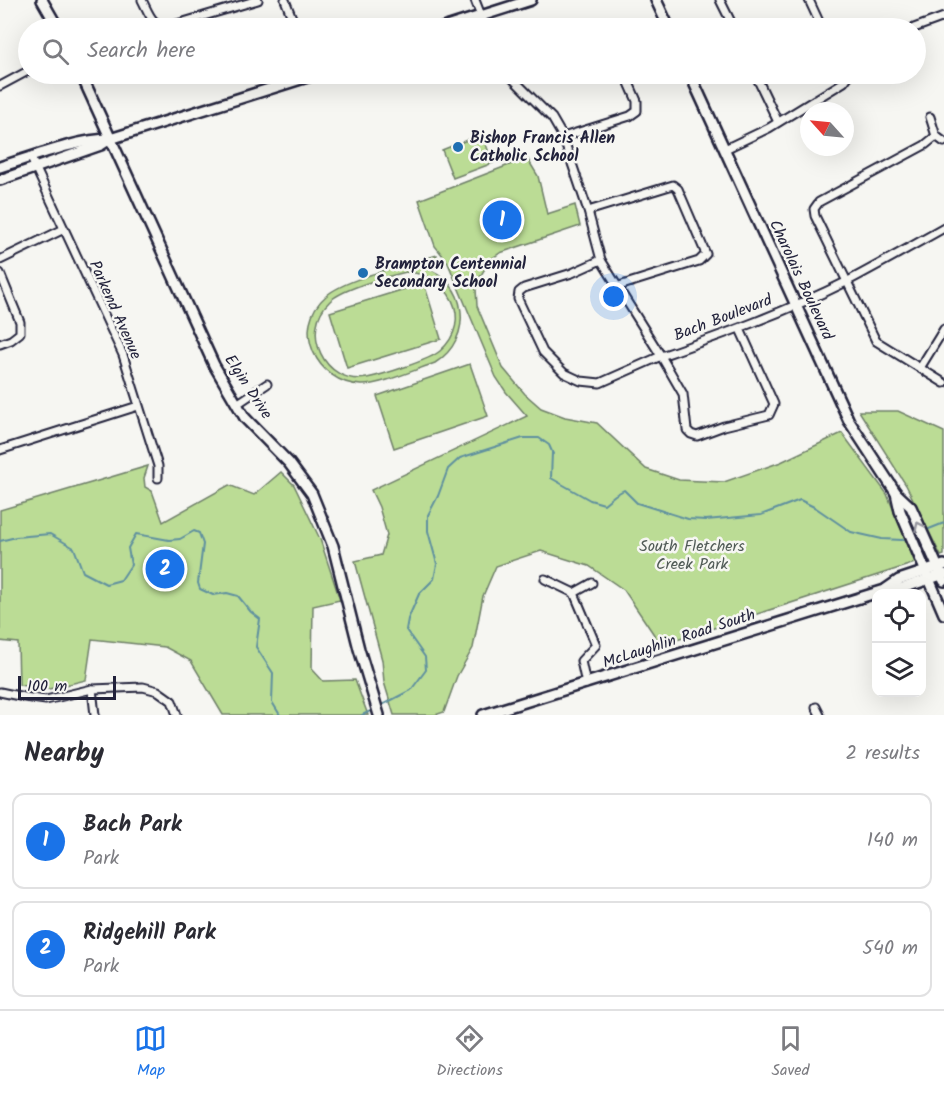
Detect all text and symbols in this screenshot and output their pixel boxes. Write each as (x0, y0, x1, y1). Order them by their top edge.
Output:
search box (18, 18, 926, 84)
text: Search here (87, 34, 195, 69)
icon: search (39, 35, 72, 68)
north arrow (800, 102, 854, 156)
place label: Bishop Francis Allen Catholic School (470, 126, 615, 169)
marker: Bishop Francis Allen Catholic School (451, 140, 465, 154)
pin: 1 (482, 198, 522, 242)
street label: Charolais Boulevard (762, 216, 840, 345)
place label: Brampton Centennial Secondary School (375, 252, 527, 295)
street label: Parkend Avenue (82, 256, 148, 364)
marker: Brampton Centennial Secondary School (356, 266, 370, 280)
your location (599, 282, 628, 311)
street label: Bach Boulevard (670, 287, 777, 348)
street label: Elgin Drive (218, 350, 278, 424)
one-way arrow (915, 522, 927, 533)
park label: South Fletchers Creek Park (639, 534, 745, 577)
pin: 2 (146, 546, 184, 592)
map controls (872, 589, 926, 697)
button: locate (872, 589, 926, 643)
street label: McLaughlin Road South (599, 603, 759, 675)
button: layers (872, 643, 926, 697)
scale bar (18, 673, 116, 700)
text: 100 m (27, 674, 67, 699)
text: Nearby (24, 733, 104, 775)
text: 2 results (845, 738, 920, 770)
text: Bach Park (83, 808, 182, 843)
text: 1 (42, 825, 49, 857)
text: 140 m (867, 825, 918, 857)
text: Park (83, 843, 119, 875)
text: Ridgehill Park (83, 916, 216, 951)
text: 2 (40, 933, 51, 965)
text: 540 m (862, 933, 918, 965)
text: Park (83, 951, 119, 983)
tab: Map (134, 1022, 167, 1083)
tab: Directions (436, 1022, 503, 1083)
tab: Saved (772, 1022, 810, 1083)

